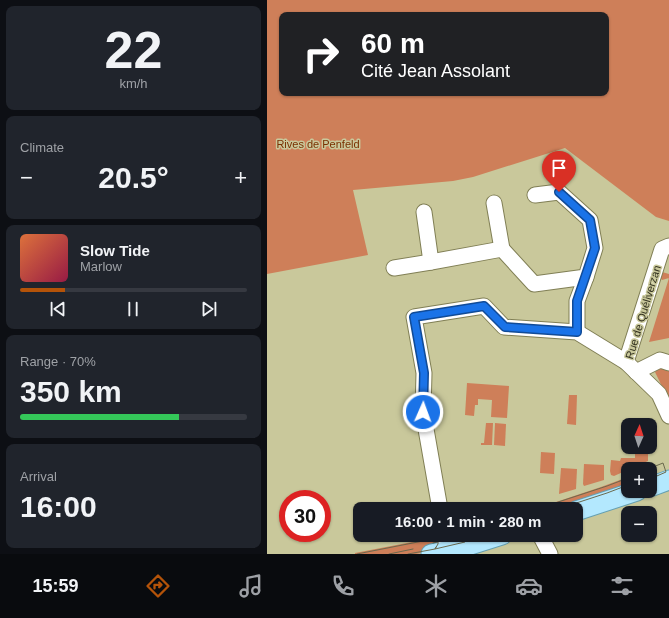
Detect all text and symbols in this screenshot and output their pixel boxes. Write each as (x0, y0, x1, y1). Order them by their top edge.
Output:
text: 22 (105, 21, 162, 79)
icon: right (295, 28, 347, 80)
text: 60 m (361, 28, 425, 59)
text: Cité Jean Assolant (361, 61, 510, 81)
text: km/h (119, 76, 148, 91)
park label: Rives de Penfeld (276, 138, 360, 150)
text: Climate (20, 140, 64, 155)
pin (542, 151, 576, 192)
icon: arrive (548, 157, 570, 179)
text: 20.5° (98, 161, 169, 194)
text: − (20, 165, 33, 190)
text: + (234, 165, 247, 190)
text: Slow Tide (80, 242, 150, 259)
text: Marlow (80, 259, 122, 274)
street label: Rue de Quéliverzan (623, 264, 663, 360)
icon: previous (47, 298, 69, 320)
icon: pause (122, 298, 144, 320)
icon: next (198, 298, 220, 320)
text: Range · 70% (20, 354, 96, 369)
text: 350 km (20, 375, 122, 408)
position arrow (402, 391, 444, 433)
north arrow (621, 418, 657, 454)
map controls (621, 418, 657, 542)
button: + (621, 462, 657, 498)
text: Arrival (20, 469, 57, 484)
text: 16:00 (20, 490, 97, 523)
speed limit sign: 30 (279, 490, 331, 542)
button: − (621, 506, 657, 542)
text: 16:00 · 1 min · 280 m (395, 513, 541, 530)
icon: directions (144, 572, 172, 600)
icon: music (237, 572, 265, 600)
icon: phone (329, 572, 357, 600)
icon: climate (422, 572, 450, 600)
icon: car (515, 572, 543, 600)
icon: filters (608, 572, 636, 600)
text: 15:59 (32, 576, 79, 596)

